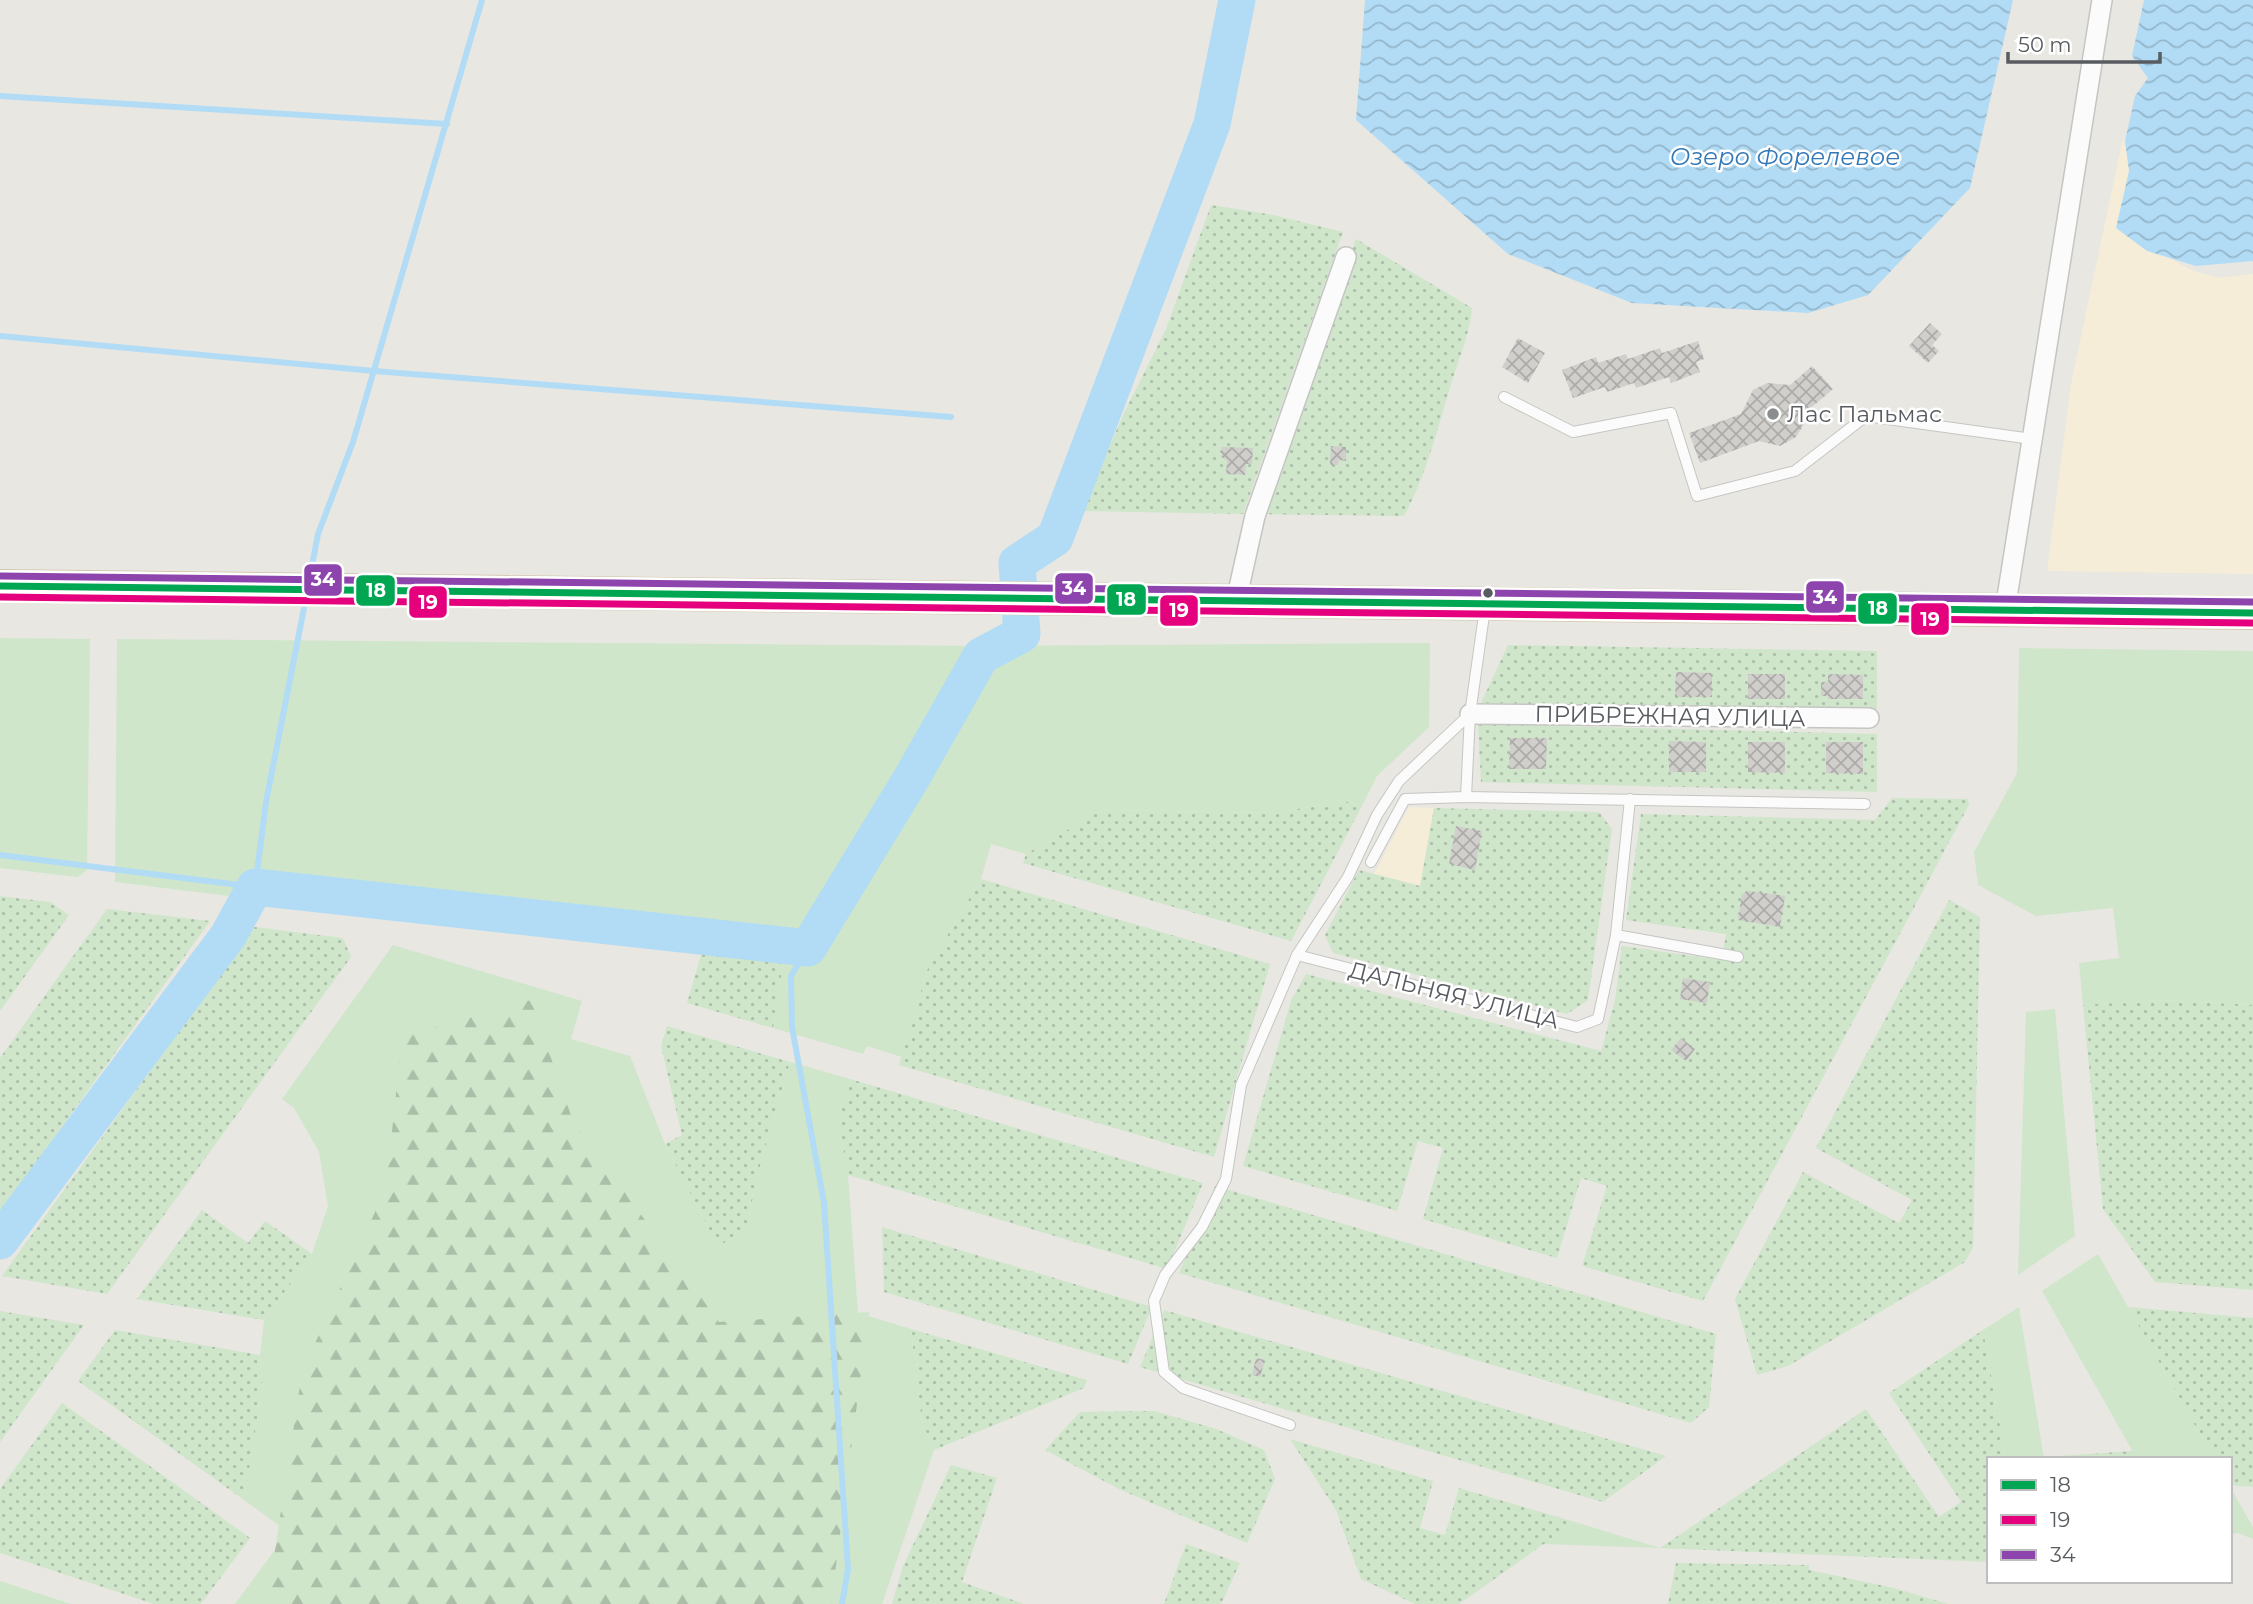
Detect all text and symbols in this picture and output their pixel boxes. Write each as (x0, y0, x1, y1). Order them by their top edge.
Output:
scale bar (2008, 21, 2160, 65)
text: 50 m (2018, 32, 2072, 57)
water label: Озеро Форелевое (1670, 142, 1900, 171)
place label: Лас Пальмас (1787, 400, 1942, 428)
marker: Лас Пальмас (1765, 406, 1781, 422)
line badge: 34 (303, 563, 343, 597)
text: 34 (310, 568, 335, 591)
line badge: 34 (1054, 572, 1094, 605)
line badge: 18 (355, 574, 396, 607)
text: 34 (1061, 577, 1086, 600)
text: 18 (366, 579, 386, 602)
line badge: 34 (1805, 580, 1845, 614)
line badge: 18 (1106, 583, 1147, 616)
line badge: 19 (408, 585, 448, 619)
unlabelled marker (1481, 586, 1495, 600)
text: 34 (1812, 586, 1837, 609)
text: 18 (1116, 588, 1136, 611)
text: 19 (418, 591, 438, 614)
line badge: 18 (1857, 592, 1898, 625)
line badge: 19 (1159, 594, 1199, 627)
text: 18 (1868, 597, 1888, 620)
text: 19 (1169, 599, 1189, 622)
line badge: 19 (1910, 602, 1950, 636)
text: 19 (1920, 608, 1940, 631)
street label: ПРИБРЕЖНАЯ УЛИЦА (1534, 700, 1806, 732)
street label: ДАЛЬНЯЯ УЛИЦА (1346, 955, 1562, 1035)
legend (1987, 1457, 2232, 1583)
text: 18 (2050, 1472, 2071, 1497)
text: 19 (2050, 1507, 2070, 1532)
text: 34 (2050, 1542, 2076, 1567)

